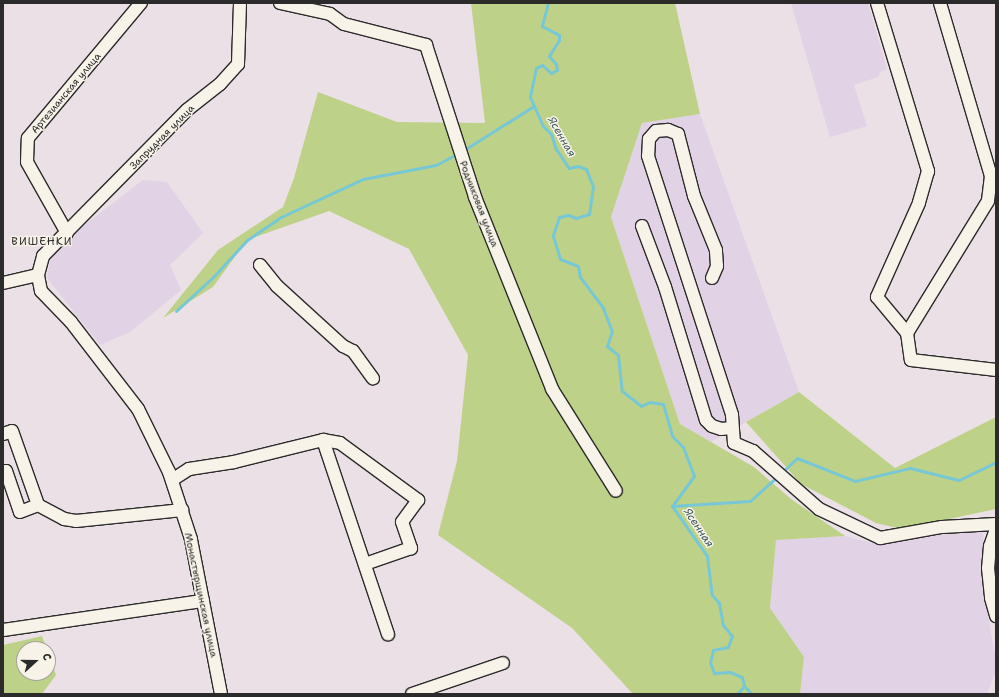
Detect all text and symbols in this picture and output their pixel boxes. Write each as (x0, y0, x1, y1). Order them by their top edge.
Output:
street label: Артезианская улица (29, 50, 103, 136)
street label: Запрудная улица (127, 102, 197, 172)
water label: Ясенная (544, 115, 578, 159)
street label: Родниковая улица (457, 159, 501, 249)
district label: ВИШЕНКИ (11, 235, 73, 249)
water label: Ясенная (680, 506, 716, 550)
street label: Монастырщинская улица (182, 532, 220, 658)
north arrow (16, 641, 56, 681)
text: С (39, 651, 55, 663)

